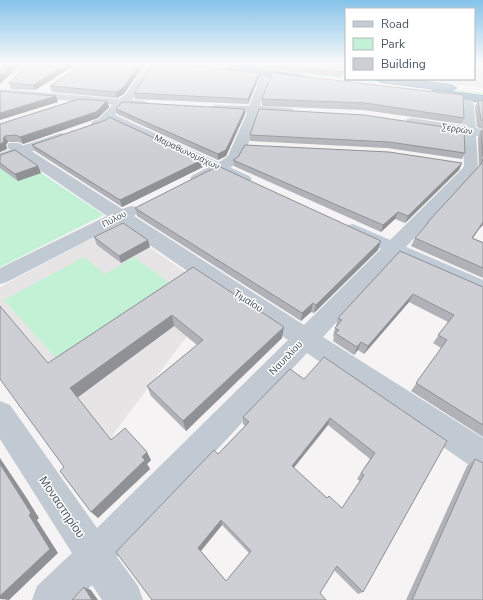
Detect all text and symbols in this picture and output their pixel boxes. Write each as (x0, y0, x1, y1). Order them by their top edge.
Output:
legend (345, 8, 475, 80)
text: Road (381, 16, 409, 32)
text: Park (381, 36, 406, 52)
text: Building (381, 56, 426, 72)
street label: Σερρών (441, 121, 474, 137)
street label: Μαραθωνομάχων (152, 132, 222, 173)
street label: Πύλου (100, 208, 128, 230)
street label: Τιμαίου (231, 286, 265, 316)
street label: Ναυπλίου (266, 338, 306, 378)
street label: Μοναστηρίου (35, 473, 89, 541)

